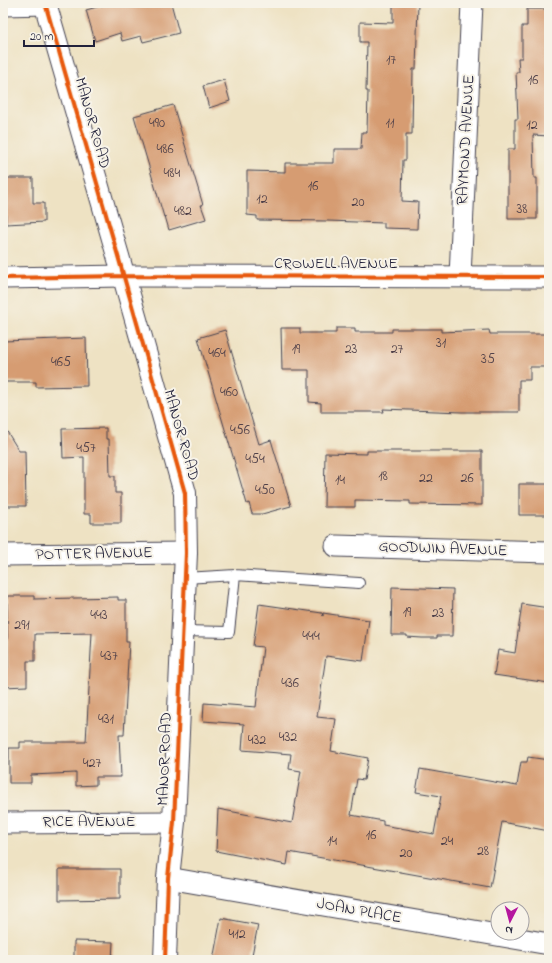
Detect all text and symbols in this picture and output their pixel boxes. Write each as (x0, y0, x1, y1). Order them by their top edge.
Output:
scale bar (24, 22, 94, 48)
text: 20 m (30, 28, 53, 46)
house number: 17 (386, 50, 396, 71)
house number: 16 (528, 70, 538, 91)
street label: RAYMOND AVENUE (451, 74, 481, 206)
street label: MANOR ROAD (68, 75, 116, 171)
house number: 490 (149, 113, 165, 134)
house number: 11 (386, 113, 395, 134)
house number: 12 (526, 115, 538, 136)
house number: 486 (156, 139, 174, 160)
house number: 484 (164, 163, 181, 184)
house number: 16 (308, 176, 318, 197)
house number: 12 (256, 189, 268, 210)
house number: 20 (351, 192, 365, 213)
house number: 38 (516, 199, 528, 220)
house number: 482 (174, 201, 192, 222)
street label: CROWELL AVENUE (274, 252, 398, 276)
house number: 31 (436, 333, 447, 354)
house number: 19 (292, 339, 301, 360)
house number: 23 (345, 339, 358, 360)
house number: 27 (391, 339, 404, 360)
house number: 464 (208, 343, 226, 364)
house number: 35 (481, 349, 495, 370)
house number: 465 (51, 352, 71, 373)
house number: 460 (220, 382, 238, 403)
street label: MANOR ROAD (157, 387, 205, 483)
house number: 456 (230, 420, 250, 441)
house number: 457 (76, 438, 96, 459)
house number: 454 (245, 449, 265, 470)
house number: 18 (378, 466, 388, 487)
house number: 22 (419, 468, 433, 489)
house number: 26 (460, 468, 474, 489)
house number: 14 (335, 470, 345, 491)
house number: 450 (255, 480, 275, 501)
street label: GOODWIN AVENUE (378, 535, 508, 563)
street label: POTTER AVENUE (35, 541, 153, 567)
house number: 19 (403, 602, 412, 623)
house number: 23 (432, 603, 445, 624)
house number: 443 (90, 605, 108, 626)
house number: 291 (14, 615, 30, 636)
house number: 444 (302, 626, 320, 647)
house number: 437 (100, 646, 118, 667)
house number: 436 (281, 673, 299, 694)
house number: 431 (98, 709, 115, 730)
street label: MANOR ROAD (151, 712, 179, 806)
house number: 432 (279, 727, 297, 748)
house number: 432 (248, 730, 266, 751)
house number: 427 (83, 753, 101, 774)
street label: RICE AVENUE (43, 810, 135, 834)
house number: 16 (366, 825, 376, 846)
house number: 14 (327, 831, 337, 852)
house number: 24 (441, 831, 454, 852)
house number: 28 (477, 841, 489, 862)
house number: 20 (399, 843, 413, 864)
street label: JOAN PLACE (315, 892, 403, 930)
north arrow (490, 901, 530, 941)
text: N (505, 922, 514, 938)
house number: 412 (228, 924, 246, 945)

